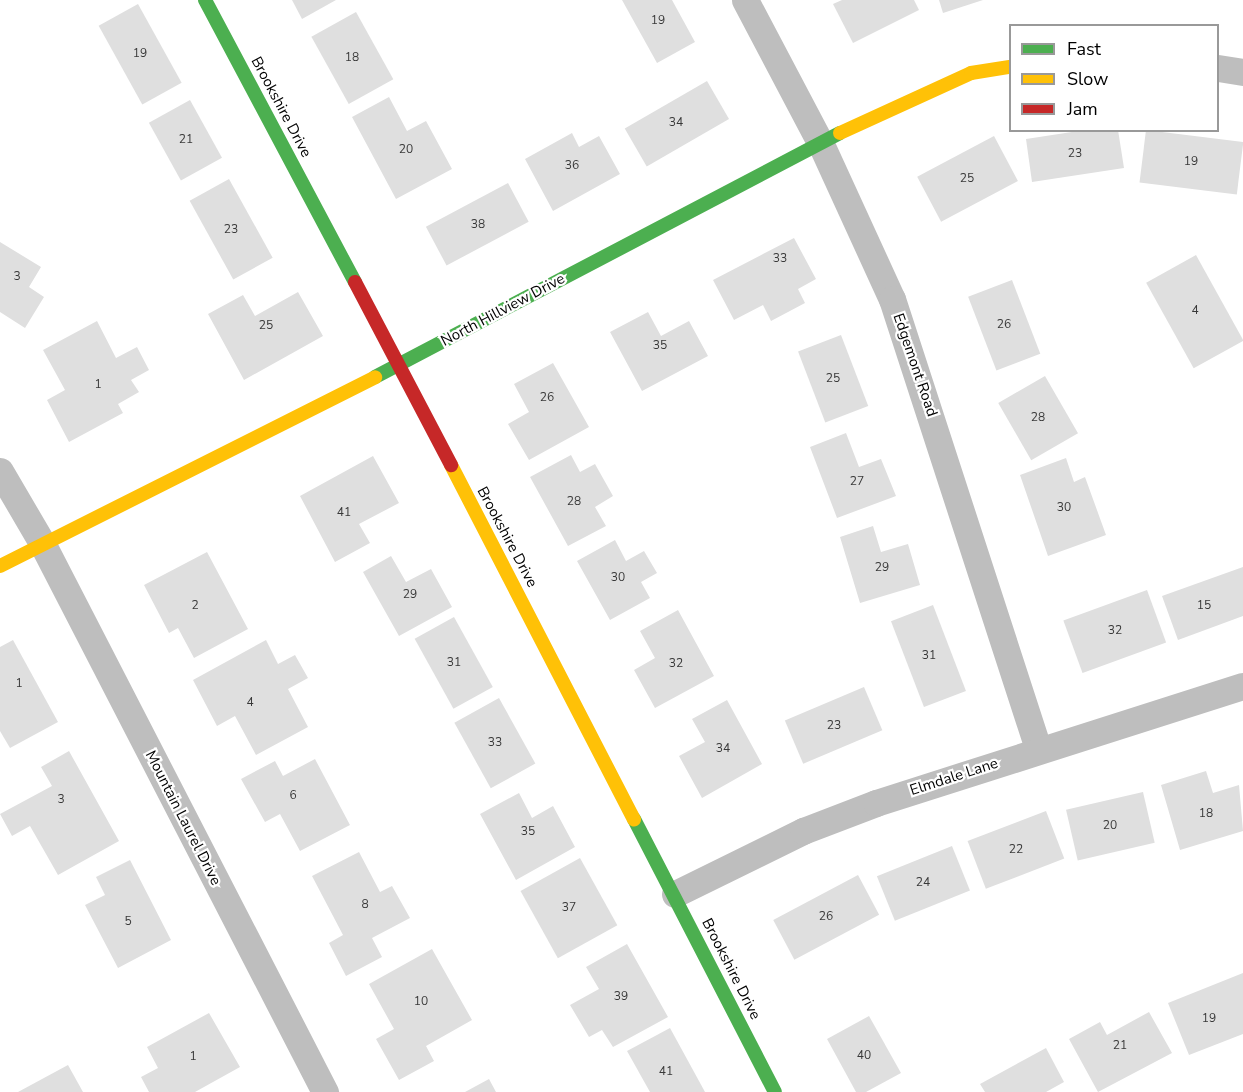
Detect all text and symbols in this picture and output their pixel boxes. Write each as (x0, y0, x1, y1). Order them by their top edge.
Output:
house number: 19 (651, 14, 665, 28)
legend (1009, 24, 1219, 132)
text: Fast (1067, 37, 1101, 61)
house number: 19 (133, 47, 147, 61)
house number: 18 (345, 51, 359, 65)
street label: Brookshire Drive (247, 54, 315, 160)
text: Slow (1067, 67, 1108, 91)
text: Jam (1067, 97, 1098, 121)
house number: 34 (669, 116, 683, 130)
house number: 21 (179, 133, 193, 147)
house number: 20 (399, 143, 413, 157)
house number: 23 (1068, 147, 1082, 161)
house number: 19 (1184, 155, 1198, 169)
house number: 36 (565, 159, 579, 173)
house number: 25 (960, 172, 974, 186)
house number: 38 (471, 218, 485, 232)
house number: 23 (224, 223, 238, 237)
house number: 33 (773, 252, 787, 266)
house number: 3 (13, 270, 21, 284)
street label: North Hillview Drive (438, 270, 568, 350)
house number: 4 (1191, 304, 1199, 318)
street label: Edgemont Road (889, 311, 941, 419)
house number: 26 (997, 318, 1011, 332)
house number: 25 (259, 319, 273, 333)
house number: 35 (653, 339, 667, 353)
house number: 25 (826, 372, 840, 386)
house number: 1 (94, 378, 102, 392)
house number: 26 (540, 391, 554, 405)
house number: 28 (1031, 411, 1045, 425)
house number: 27 (850, 475, 864, 489)
street label: Brookshire Drive (473, 484, 541, 590)
house number: 28 (567, 495, 581, 509)
house number: 30 (1057, 501, 1071, 515)
house number: 41 (337, 506, 351, 520)
house number: 29 (875, 561, 889, 575)
house number: 30 (611, 571, 625, 585)
house number: 29 (403, 588, 417, 602)
house number: 2 (191, 599, 199, 613)
house number: 15 (1197, 599, 1211, 613)
house number: 32 (1108, 624, 1122, 638)
house number: 31 (922, 649, 936, 663)
house number: 31 (447, 656, 461, 670)
house number: 32 (669, 657, 683, 671)
house number: 1 (15, 677, 23, 691)
house number: 4 (246, 696, 254, 710)
house number: 23 (827, 719, 841, 733)
house number: 33 (488, 736, 502, 750)
house number: 34 (716, 742, 730, 756)
street label: Mountain Laurel Drive (141, 748, 225, 888)
street label: Elmdale Lane (908, 754, 1000, 800)
house number: 6 (289, 789, 297, 803)
house number: 3 (57, 793, 65, 807)
house number: 18 (1199, 807, 1213, 821)
house number: 20 (1103, 819, 1117, 833)
house number: 35 (521, 825, 535, 839)
house number: 22 (1009, 843, 1023, 857)
house number: 24 (916, 876, 930, 890)
house number: 8 (361, 898, 369, 912)
house number: 37 (562, 901, 576, 915)
house number: 26 (819, 910, 833, 924)
house number: 5 (124, 915, 132, 929)
street label: Brookshire Drive (698, 915, 764, 1023)
house number: 39 (614, 990, 628, 1004)
house number: 10 (414, 995, 428, 1009)
house number: 19 (1202, 1012, 1216, 1026)
house number: 21 (1113, 1039, 1127, 1053)
house number: 40 (857, 1049, 871, 1063)
house number: 1 (189, 1050, 197, 1064)
house number: 41 (659, 1065, 673, 1079)

